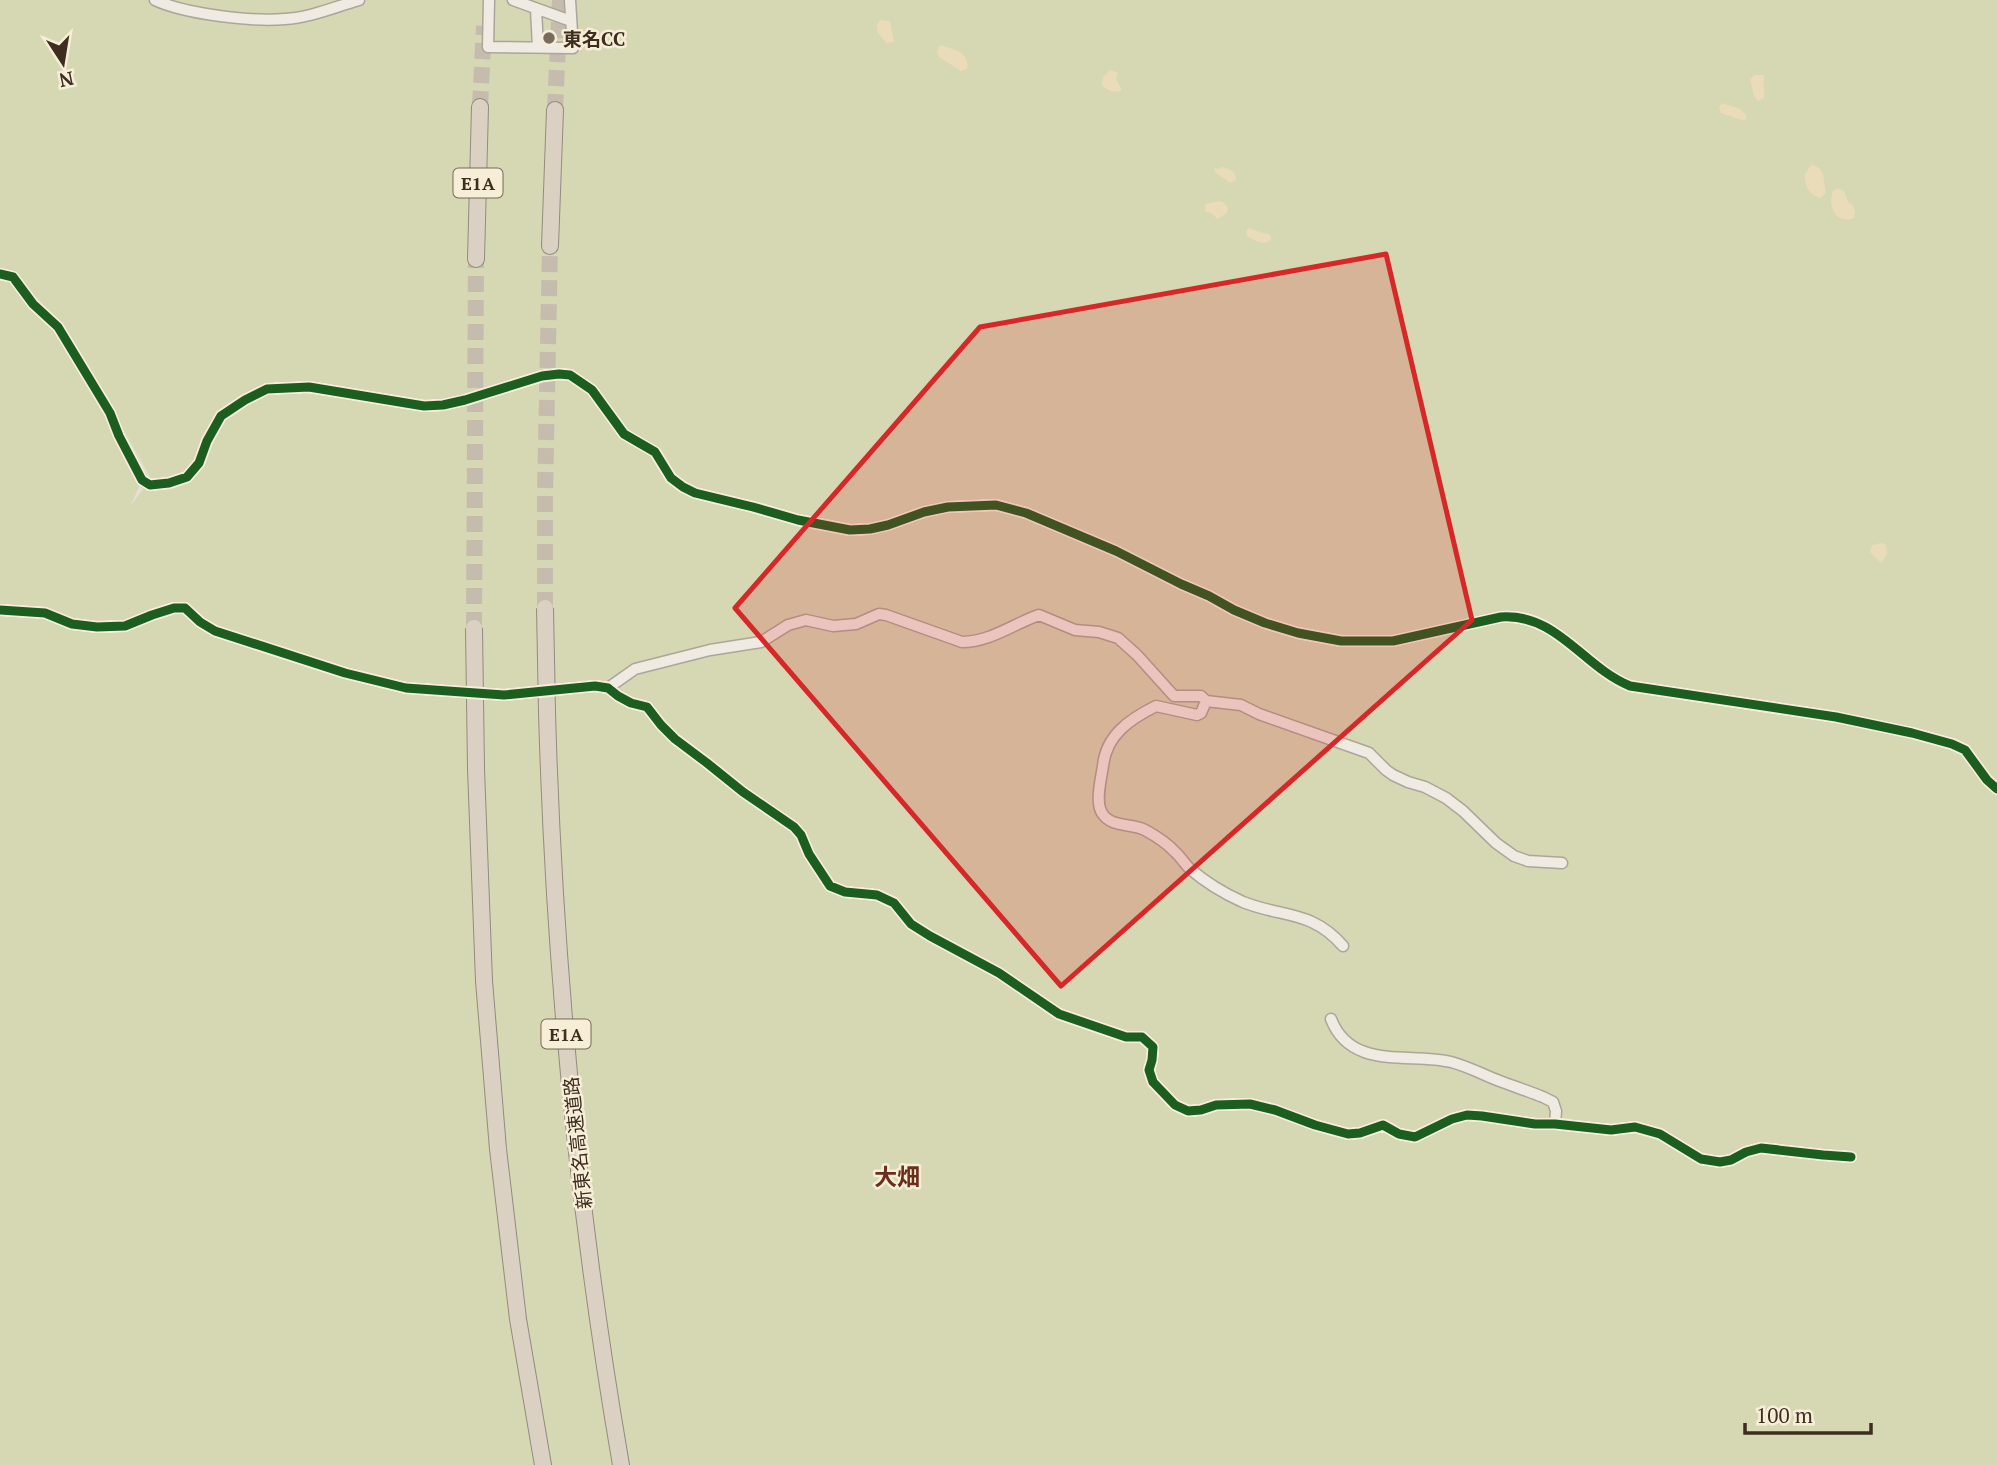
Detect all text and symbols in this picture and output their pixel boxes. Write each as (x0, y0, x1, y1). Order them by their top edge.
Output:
place label: 東名CC (563, 26, 625, 51)
north arrow (28, 28, 98, 98)
marker: 東名CC (541, 30, 557, 46)
text: N (56, 66, 76, 94)
road number: E1A (454, 168, 503, 198)
road number: E1A (542, 1020, 590, 1049)
street label: 新東名高速道路 (558, 1076, 596, 1210)
district label: 大畑 (874, 1161, 920, 1192)
scale bar (1745, 1392, 1871, 1436)
text: 100 m (1756, 1401, 1813, 1429)

